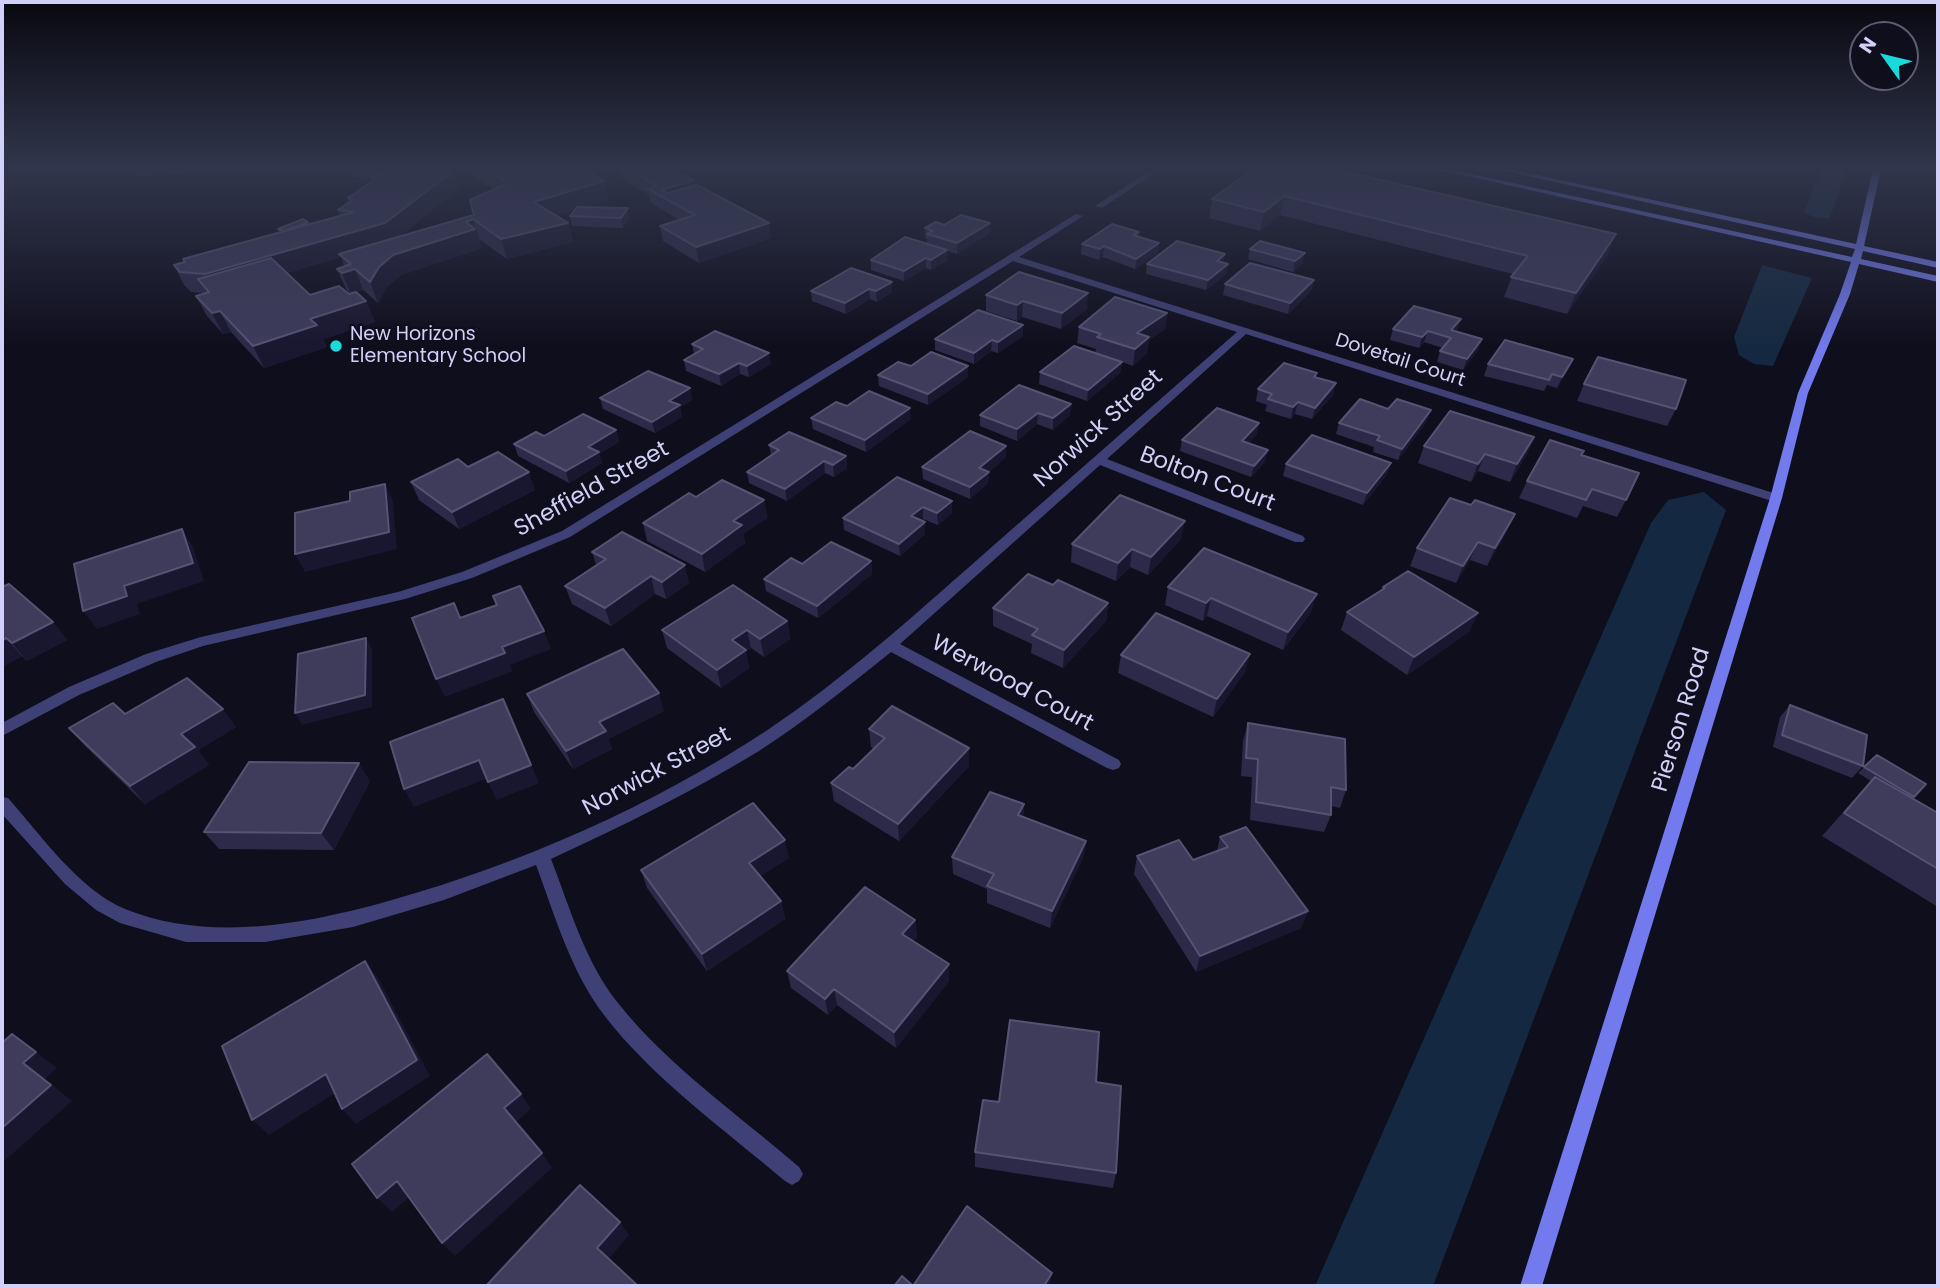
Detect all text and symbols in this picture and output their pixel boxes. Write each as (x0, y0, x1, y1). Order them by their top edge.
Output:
north arrow (1849, 21, 1919, 91)
text: N (1853, 32, 1883, 59)
place label: New Horizons Elementary School (350, 324, 526, 368)
street label: Dovetail Court (1332, 329, 1468, 393)
marker: New Horizons Elementary School (328, 338, 344, 354)
street label: Norwick Street (1029, 364, 1169, 494)
street label: Sheffield Street (510, 436, 674, 544)
street label: Bolton Court (1136, 442, 1278, 518)
street label: Werwood Court (926, 630, 1098, 738)
street label: Pierson Road (1647, 645, 1717, 795)
street label: Norwick Street (578, 721, 736, 823)

